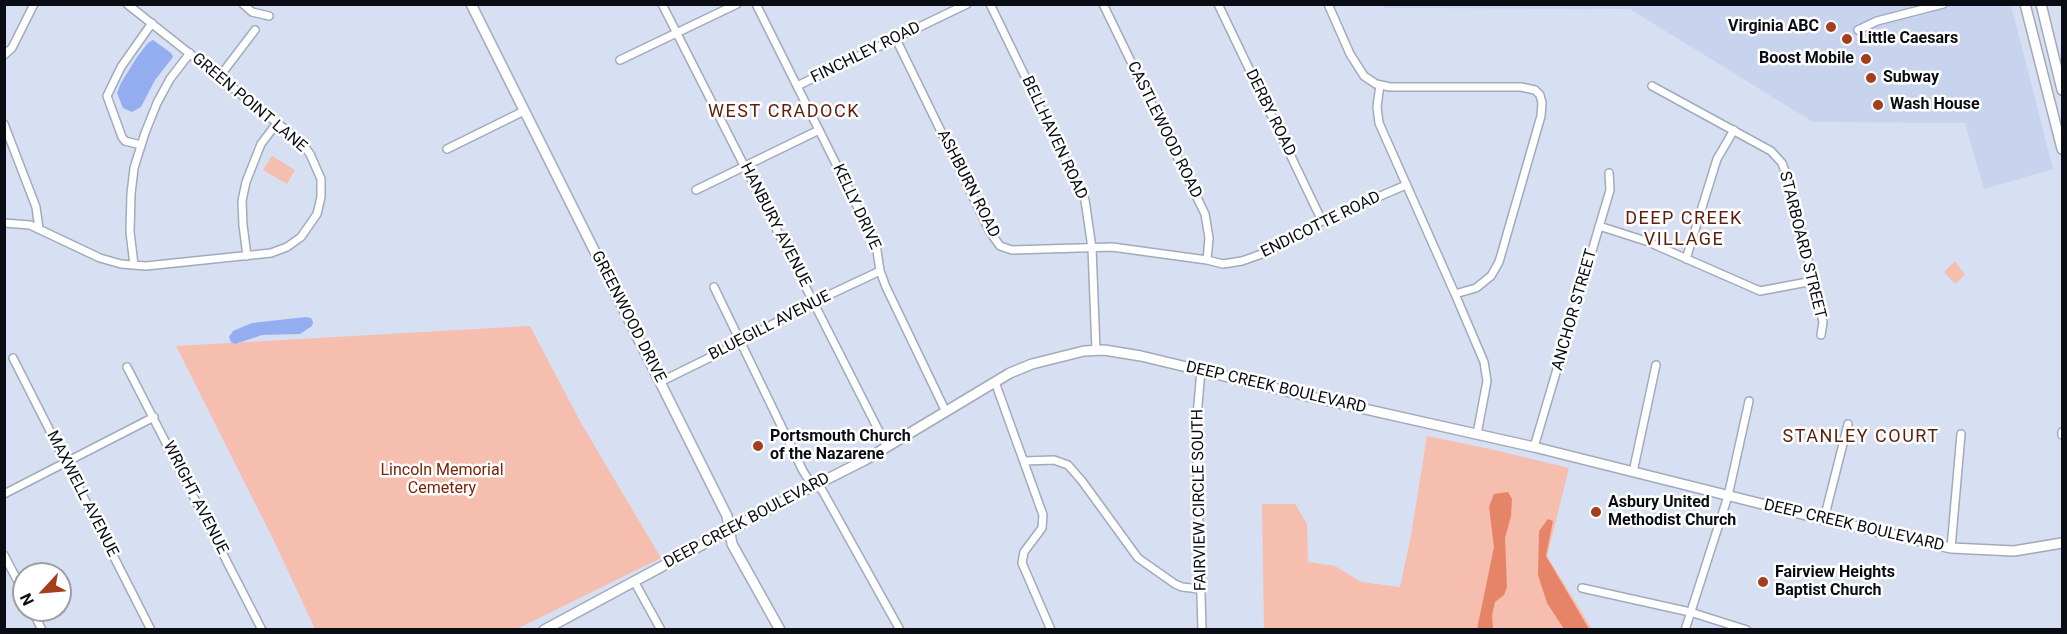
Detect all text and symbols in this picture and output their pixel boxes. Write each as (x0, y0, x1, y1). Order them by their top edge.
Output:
place label: Virginia ABC (1728, 17, 1819, 37)
street label: FINCHLEY ROAD (808, 18, 924, 88)
marker: Virginia ABC (1824, 20, 1838, 34)
place label: Little Caesars (1859, 29, 1958, 49)
marker: Little Caesars (1840, 32, 1854, 46)
street label: GREEN POINT LANE (188, 49, 310, 157)
place label: Boost Mobile (1759, 49, 1854, 69)
marker: Boost Mobile (1859, 52, 1873, 66)
street label: CASTLEWOOD ROAD (1123, 58, 1205, 202)
street label: DERBY ROAD (1241, 66, 1299, 160)
place label: Subway (1883, 68, 1939, 88)
marker: Subway (1864, 71, 1878, 85)
street label: BELLHAVEN ROAD (1017, 73, 1091, 203)
place label: Wash House (1890, 95, 1980, 115)
marker: Wash House (1871, 98, 1885, 112)
district label: WEST CRADOCK (708, 101, 860, 123)
street label: ASHBURN ROAD (933, 127, 1003, 241)
street label: HANBURY AVENUE (735, 160, 815, 290)
street label: KELLY DRIVE (828, 161, 884, 253)
street label: STARBOARD STREET (1774, 169, 1830, 321)
street label: ENDICOTTE ROAD (1258, 188, 1384, 262)
district label: DEEP CREEK VILLAGE (1625, 208, 1743, 250)
street label: ANCHOR STREET (1549, 247, 1601, 373)
street label: GREENWOOD DRIVE (587, 248, 669, 386)
street label: BLUEGILL AVENUE (706, 287, 834, 365)
street label: DEEP CREEK BOULEVARD (1184, 358, 1368, 418)
street label: FAIRVIEW CIRCLE SOUTH (1189, 409, 1211, 591)
district label: STANLEY COURT (1783, 426, 1939, 448)
place label: Portsmouth Church of the Nazarene (770, 427, 911, 465)
street label: MAXWELL AVENUE (42, 428, 122, 560)
street label: WRIGHT AVENUE (158, 438, 232, 558)
marker: Portsmouth Church of the Nazarene (751, 439, 765, 453)
park label: Lincoln Memorial Cemetery (380, 461, 504, 499)
street label: DEEP CREEK BOULEVARD (661, 469, 833, 573)
place label: Asbury United Methodist Church (1608, 493, 1736, 531)
street label: DEEP CREEK BOULEVARD (1762, 496, 1946, 556)
marker: Asbury United Methodist Church (1589, 505, 1603, 519)
north arrow (12, 562, 72, 622)
place label: Fairview Heights Baptist Church (1775, 563, 1895, 601)
marker: Fairview Heights Baptist Church (1756, 575, 1770, 589)
text: N (16, 590, 38, 608)

